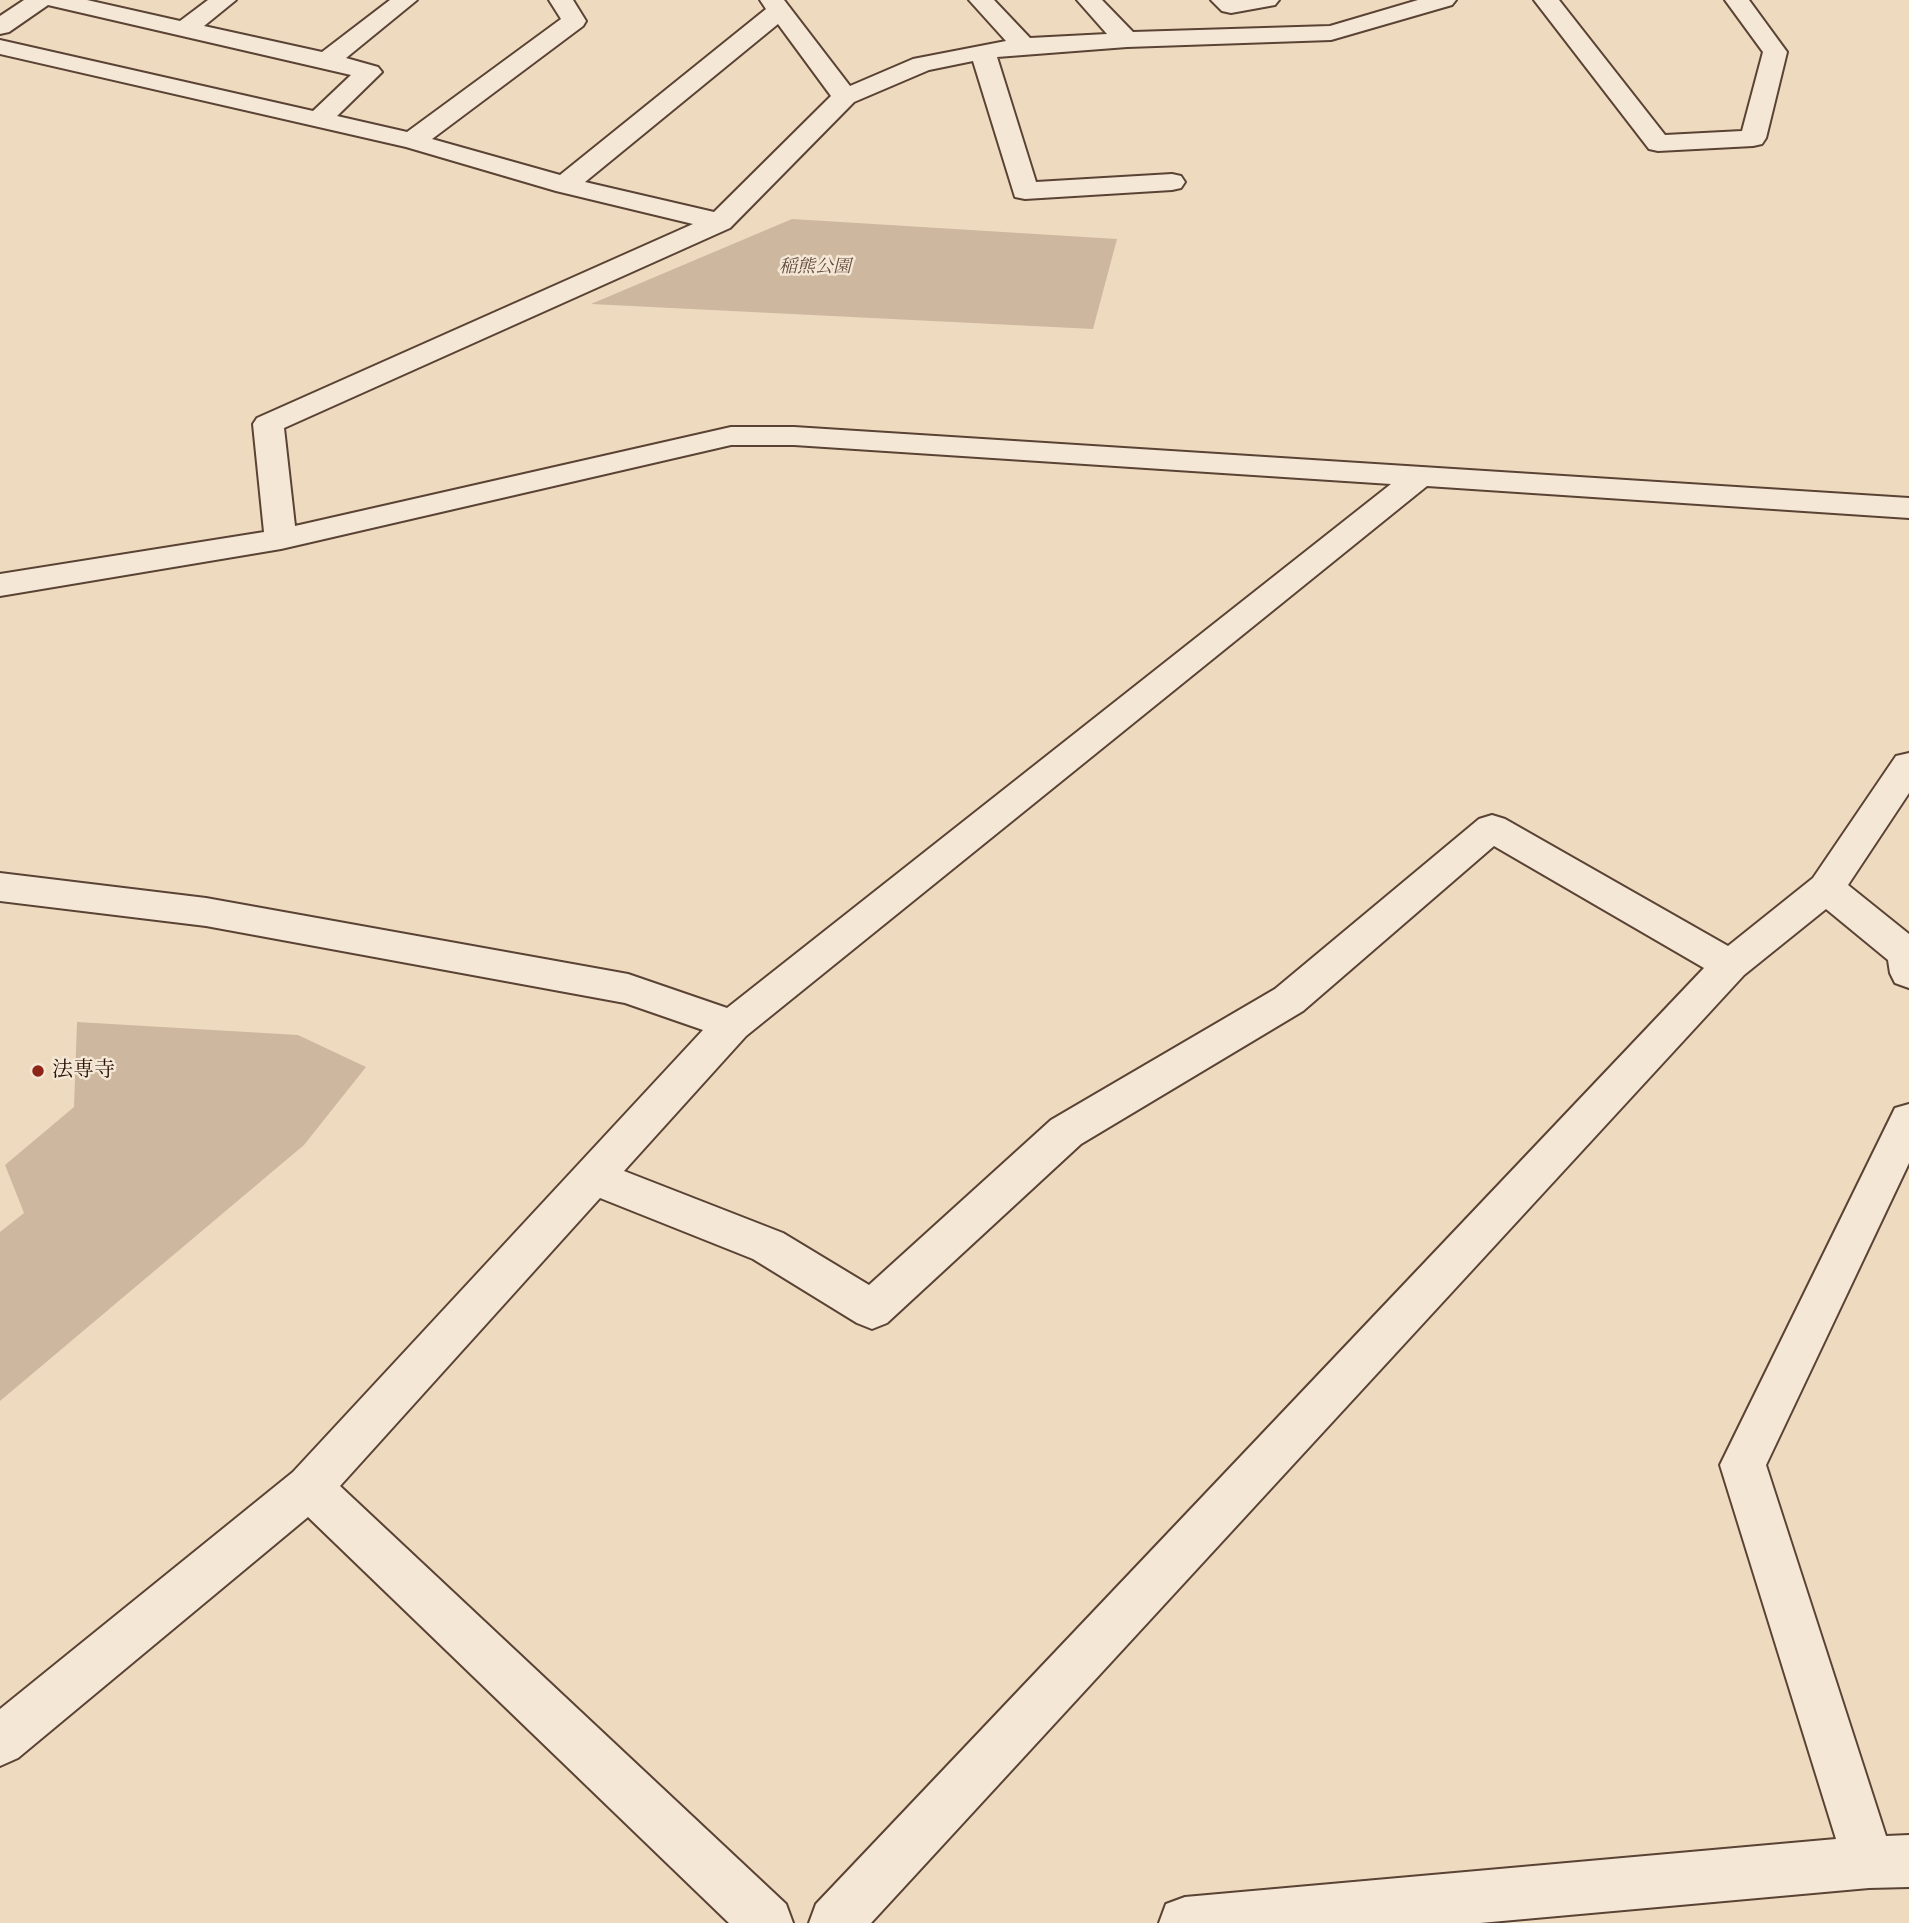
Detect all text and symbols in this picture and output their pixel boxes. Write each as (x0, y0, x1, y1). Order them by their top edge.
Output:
park label: 稲熊公園 (779, 257, 851, 279)
place label: 法専寺 (52, 1058, 115, 1084)
marker: 法専寺 (30, 1063, 46, 1079)

